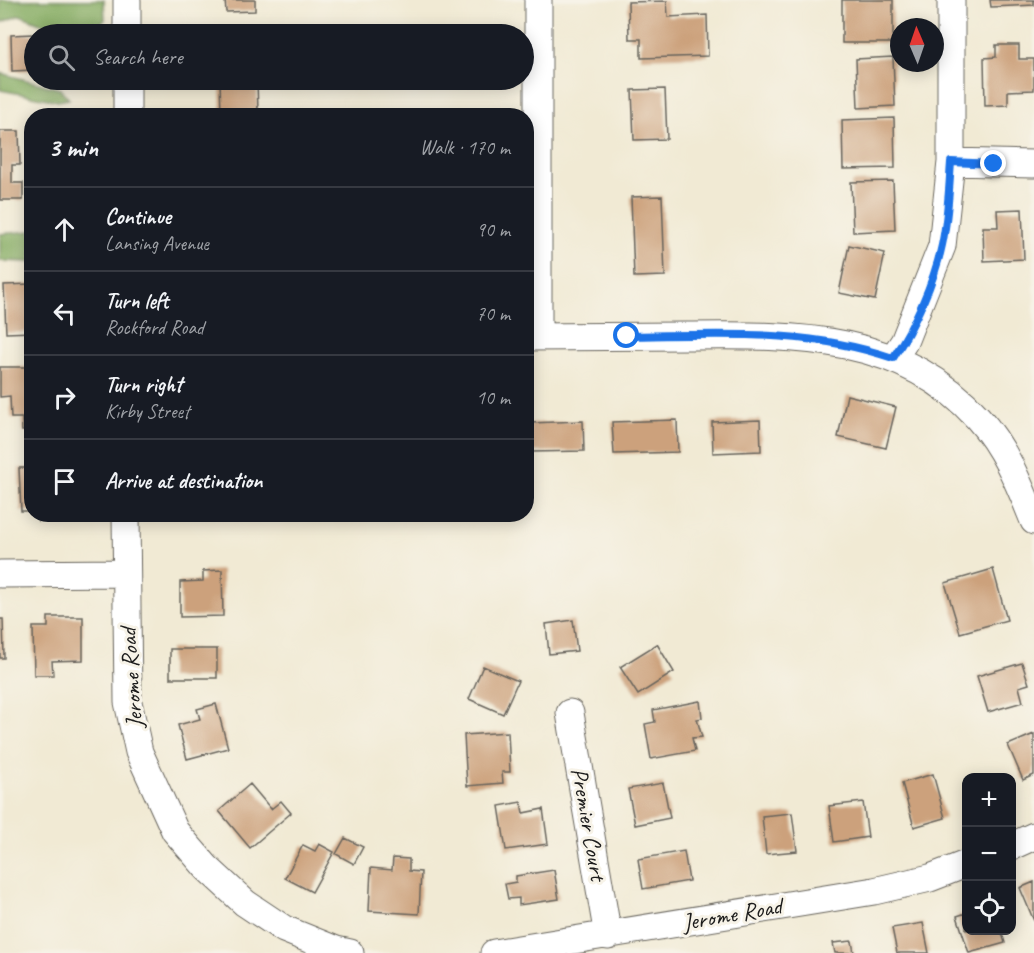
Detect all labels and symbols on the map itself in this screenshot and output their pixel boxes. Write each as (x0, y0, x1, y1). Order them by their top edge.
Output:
north arrow (890, 18, 944, 72)
route end (980, 150, 1006, 176)
route start (613, 322, 639, 348)
street label: Jerome Road (112, 623, 150, 730)
street label: Premier Court (564, 765, 614, 885)
street label: Jerome Road (679, 890, 788, 938)

